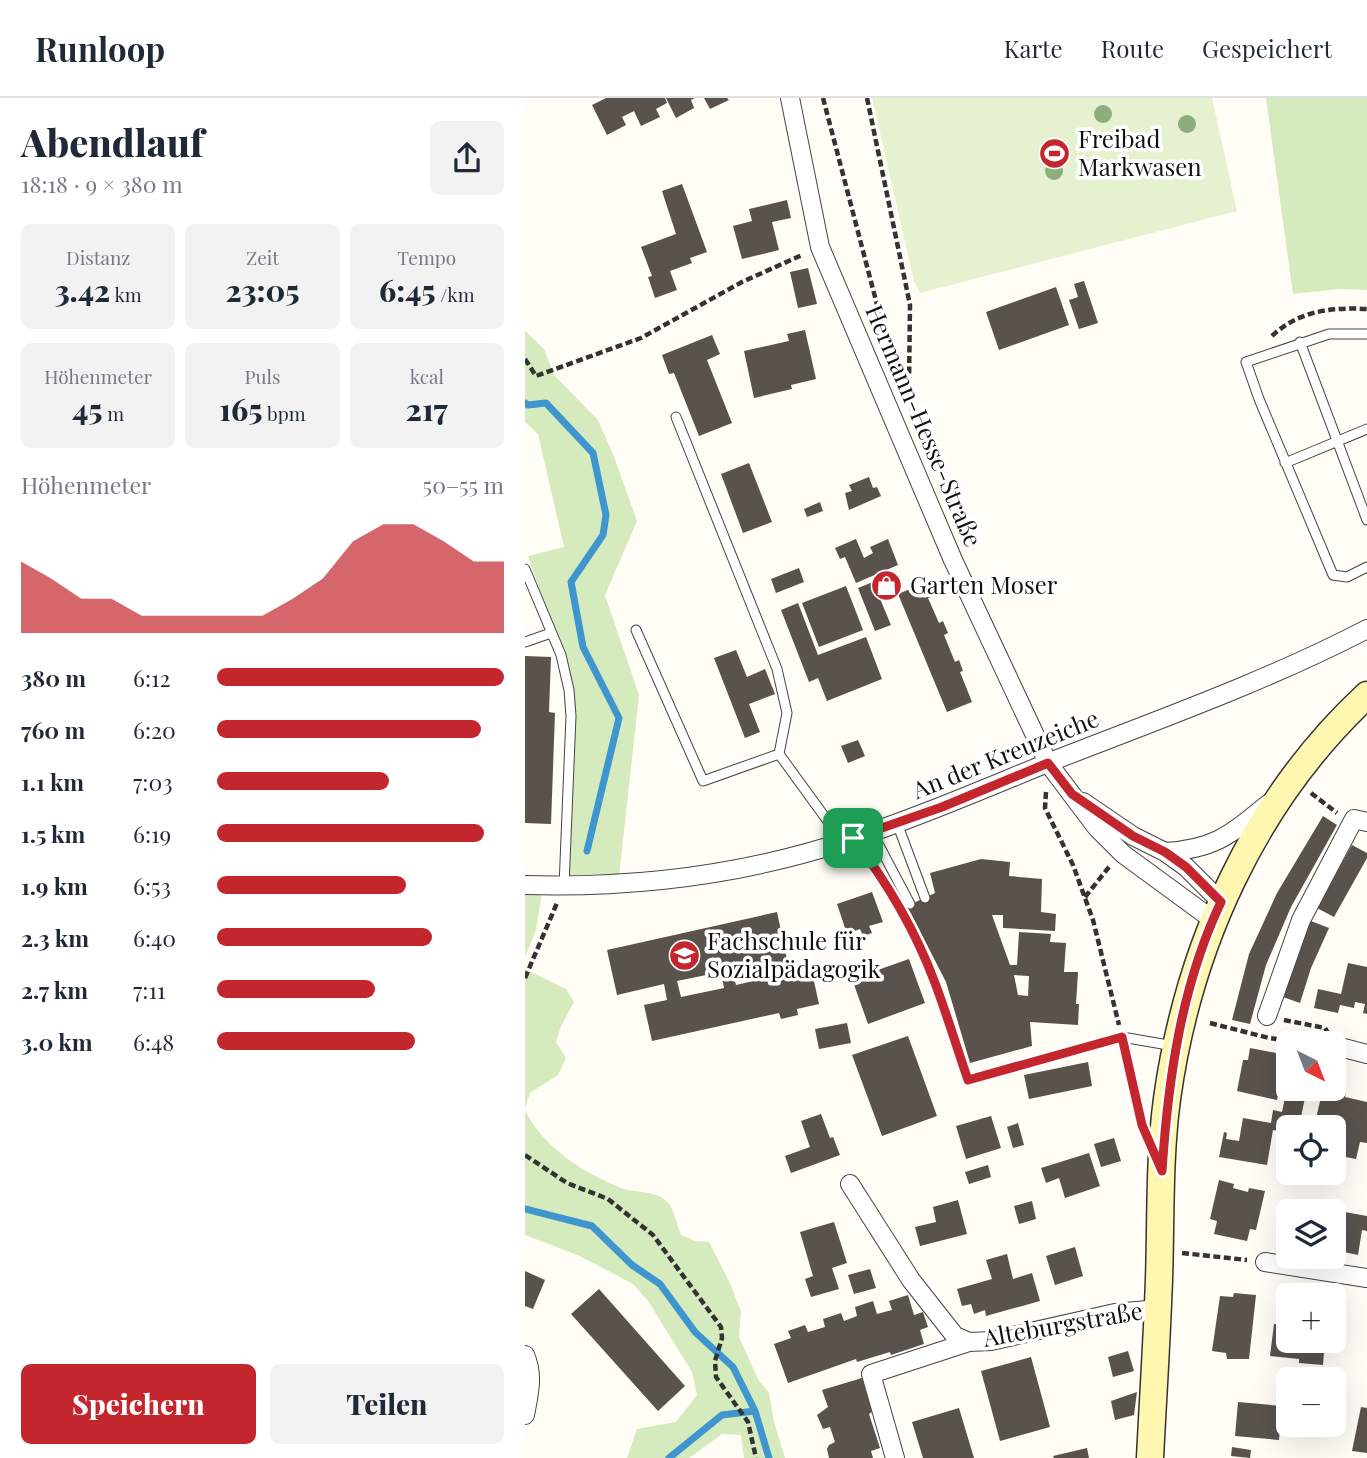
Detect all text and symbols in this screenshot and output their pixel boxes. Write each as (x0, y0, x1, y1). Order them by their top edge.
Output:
text: Runloop (35, 26, 165, 70)
text: Karte (1004, 32, 1063, 64)
text: Route (1101, 32, 1164, 64)
text: Gespeichert (1202, 32, 1332, 64)
text: Abendlauf (21, 116, 204, 167)
button: share (430, 121, 504, 195)
place label: Freibad Markwasen (1078, 122, 1202, 182)
sports icon: Freibad Markwasen (1038, 137, 1072, 171)
text: 18:18 · 9 × 380 m (21, 168, 183, 199)
text: Distanz (66, 244, 130, 270)
text: Zeit (246, 244, 279, 270)
text: Tempo (397, 244, 456, 270)
text: 3.42 (55, 270, 110, 310)
text: 23:05 (225, 270, 300, 310)
text: 6:45 (379, 270, 436, 310)
text: km (110, 281, 142, 307)
text: /km (436, 281, 475, 307)
street label: Hermann-Hesse-Straße (859, 299, 990, 551)
text: Höhenmeter (44, 363, 152, 389)
text: Puls (244, 363, 281, 389)
text: kcal (410, 363, 444, 389)
text: 45 (72, 389, 103, 429)
text: 165 (219, 389, 262, 429)
text: 217 (406, 389, 448, 429)
text: m (103, 400, 124, 426)
text: bpm (262, 400, 306, 426)
text: Höhenmeter (21, 469, 151, 500)
text: 50–55 m (423, 469, 504, 500)
place label: Garten Moser (910, 568, 1058, 600)
shop icon: Garten Moser (870, 569, 904, 603)
text: 380 m (21, 662, 86, 693)
text: 6:12 (133, 662, 171, 693)
street label: An der Kreuzeiche (906, 701, 1103, 805)
text: 760 m (21, 714, 85, 745)
text: 6:20 (133, 714, 176, 745)
text: 1.1 km (21, 766, 84, 797)
text: 7:03 (133, 766, 173, 797)
pin (823, 808, 883, 868)
text: 1.5 km (21, 818, 85, 849)
text: 6:19 (133, 818, 171, 849)
icon: arrive (834, 819, 872, 857)
text: 1.9 km (21, 870, 88, 901)
text: 6:53 (133, 870, 171, 901)
text: 2.3 km (21, 922, 89, 953)
text: 6:40 (133, 922, 176, 953)
place label: Fachschule für Sozialpädagogik (707, 924, 881, 984)
school or university icon: Fachschule für Sozialpädagogik (667, 939, 701, 973)
text: 2.7 km (21, 974, 88, 1005)
text: 7:11 (133, 974, 165, 1005)
text: 3.0 km (21, 1026, 93, 1057)
text: 6:48 (133, 1026, 174, 1057)
north arrow (1276, 1031, 1346, 1101)
map controls (1276, 1031, 1346, 1437)
button: locate (1276, 1115, 1346, 1185)
button: layers (1276, 1199, 1346, 1269)
button: + (1276, 1283, 1346, 1353)
street label: Alteburgstraße (979, 1293, 1145, 1353)
button: Speichern (21, 1364, 256, 1444)
button: Teilen (270, 1364, 504, 1444)
button: − (1276, 1367, 1346, 1437)

